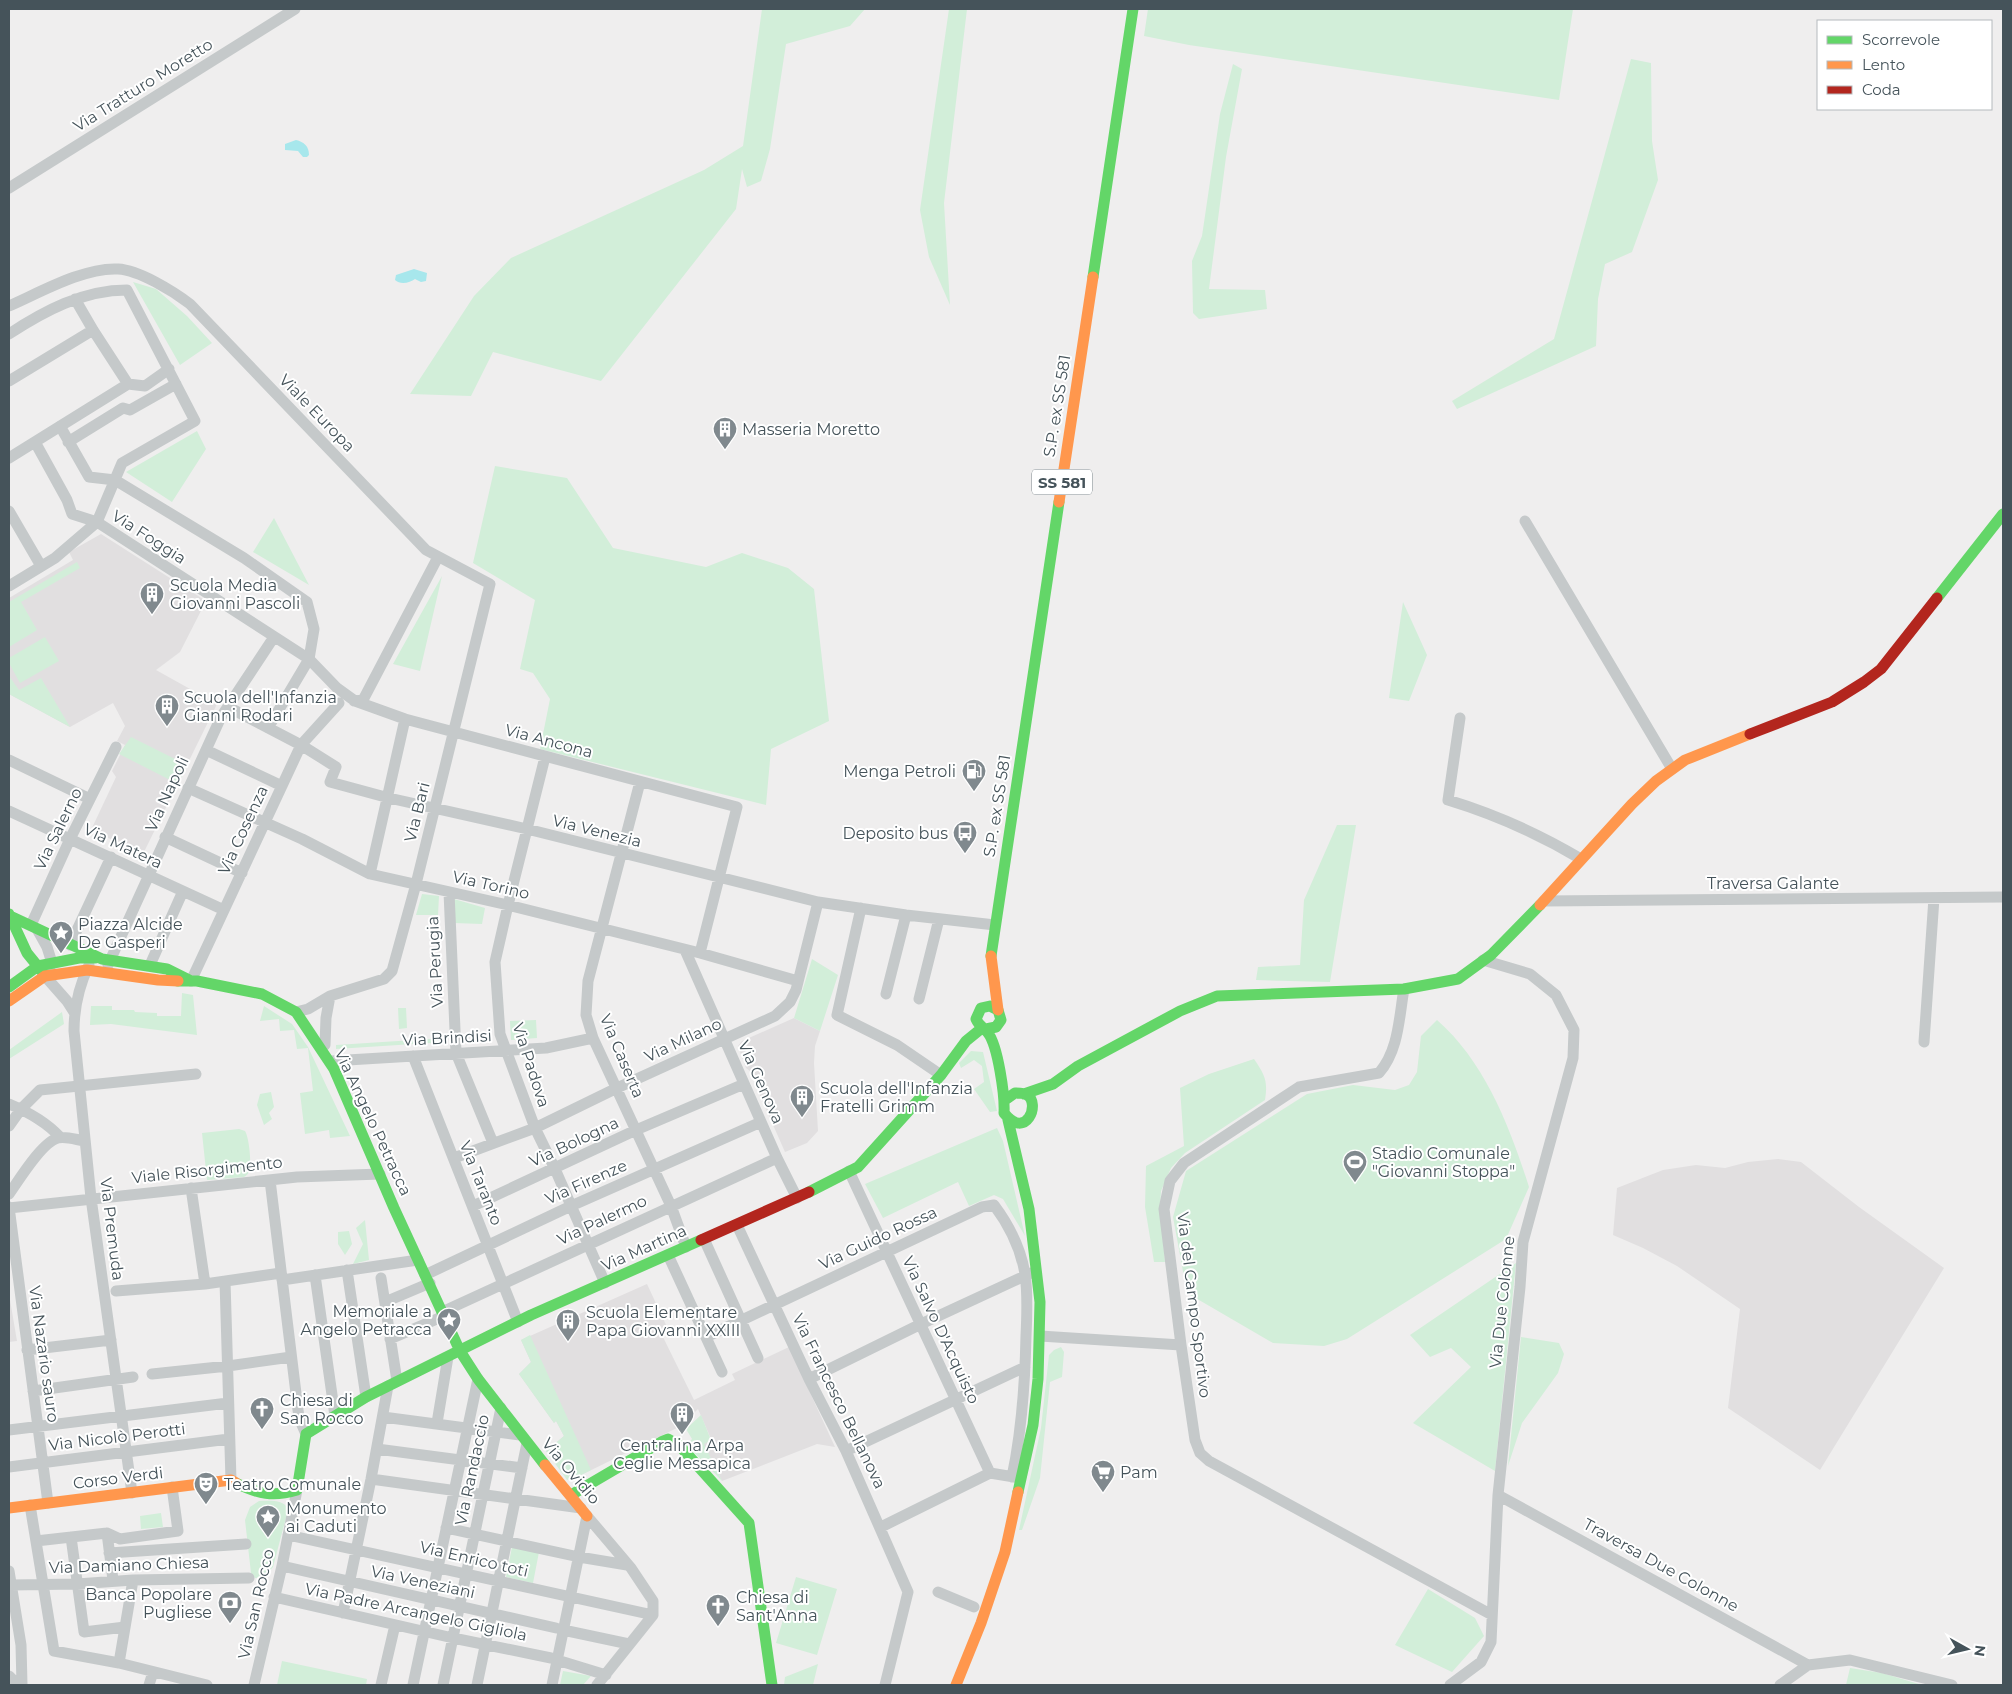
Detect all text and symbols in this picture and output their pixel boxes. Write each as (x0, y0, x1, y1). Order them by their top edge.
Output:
legend (1817, 20, 1992, 110)
text: Scorrevole (1862, 30, 1940, 49)
street label: Via Tratturo Moretto (70, 34, 216, 136)
text: Lento (1862, 55, 1905, 74)
text: Coda (1862, 80, 1901, 99)
street label: S.P. ex SS 581 (1040, 354, 1074, 458)
street label: Viale Europa (275, 370, 359, 456)
building icon: Masseria Moretto (712, 416, 738, 450)
place label: Masseria Moretto (742, 420, 880, 439)
road number: SS 581 (1032, 470, 1092, 494)
street label: Via Foggia (108, 506, 190, 568)
place label: Scuola Media Giovanni Pascoli (170, 576, 300, 613)
building icon: Scuola Media Giovanni Pascoli (139, 581, 165, 615)
place label: Scuola dell'Infanzia Gianni Rodari (184, 688, 337, 725)
building icon: Scuola dell'Infanzia Gianni Rodari (154, 693, 180, 727)
street label: Via Ancona (503, 720, 595, 762)
street label: Via Napoli (141, 753, 193, 835)
street label: S.P. ex SS 581 (980, 754, 1014, 858)
fuel station icon: Menga Petroli (961, 758, 987, 792)
place label: Menga Petroli (843, 762, 956, 781)
street label: Via Bari (400, 780, 434, 844)
street label: Via Cosenza (214, 783, 272, 877)
street label: Via Salerno (30, 785, 86, 873)
street label: Via Venezia (551, 811, 643, 851)
street label: Via Matera (81, 820, 165, 872)
bus stop icon: Deposito bus (952, 820, 978, 854)
place label: Deposito bus (842, 824, 948, 843)
street label: Via Torino (451, 867, 531, 903)
street label: Traversa Galante (1707, 874, 1839, 893)
place label: Piazza Alcide De Gasperi (78, 915, 183, 952)
street label: Via Perugia (423, 916, 447, 1008)
place icon: Piazza Alcide De Gasperi (48, 920, 74, 954)
street label: Via Caserta (596, 1011, 648, 1101)
street label: Via Milano (641, 1014, 725, 1066)
street label: Via Padova (508, 1020, 554, 1110)
street label: Via Brindisi (402, 1026, 492, 1050)
street label: Via Genova (734, 1037, 788, 1127)
street label: Via Angelo Petracca (331, 1045, 415, 1199)
place label: Scuola dell'Infanzia Fratelli Grimm (820, 1079, 973, 1116)
building icon: Scuola dell'Infanzia Fratelli Grimm (789, 1084, 815, 1118)
street label: Via Bologna (526, 1113, 622, 1171)
street label: Via Taranto (455, 1138, 507, 1228)
place label: Stadio Comunale "Giovanni Stoppa" (1372, 1144, 1515, 1181)
sports icon: Stadio Comunale "Giovanni Stoppa" (1342, 1149, 1368, 1183)
street label: Viale Risorgimento (131, 1153, 283, 1187)
street label: Via Firenze (542, 1155, 630, 1209)
street label: Via Premuda (96, 1176, 128, 1282)
street label: Via Palermo (554, 1191, 650, 1249)
street label: Via Guido Rossa (816, 1202, 940, 1274)
street label: Via del Campo Sportivo (1173, 1211, 1215, 1399)
street label: Via Martina (598, 1221, 690, 1275)
street label: Via Due Colonne (1486, 1235, 1518, 1369)
street label: Via Salvo D'Acquisto (898, 1253, 984, 1407)
street label: Via Nazario sauro (25, 1284, 63, 1424)
place label: Memoriale a Angelo Petracca (301, 1302, 432, 1339)
place label: Scuola Elementare Papa Giovanni XXIII (586, 1303, 740, 1340)
place icon: Memoriale a Angelo Petracca (436, 1307, 462, 1341)
building icon: Scuola Elementare Papa Giovanni XXIII (555, 1308, 581, 1342)
street label: Via Francesco Bellanova (788, 1310, 890, 1492)
place label: Chiesa di San Rocco (280, 1391, 364, 1428)
church icon: Chiesa di San Rocco (249, 1396, 275, 1430)
building icon: Centralina Arpa Ceglie Messapica (669, 1401, 695, 1435)
street label: Via Randaccio (451, 1413, 493, 1527)
street label: Via Nicolò Perotti (47, 1419, 187, 1455)
street label: Via Ovidio (538, 1434, 604, 1508)
place label: Centralina Arpa Ceglie Messapica (613, 1436, 751, 1473)
supermarket icon: Pam (1090, 1459, 1116, 1493)
street label: Corso Verdi (72, 1463, 164, 1493)
place label: Pam (1120, 1463, 1158, 1482)
theatre icon: Teatro Comunale (193, 1471, 219, 1505)
place label: Teatro Comunale (224, 1475, 361, 1494)
place label: Monumento ai Caduti (286, 1499, 387, 1536)
place icon: Monumento ai Caduti (255, 1504, 281, 1538)
street label: Traversa Due Colonne (1580, 1514, 1742, 1616)
street label: Via Enrico toti (418, 1537, 530, 1581)
street label: Via San Rocco (234, 1547, 278, 1661)
street label: Via Damiano Chiesa (48, 1553, 210, 1577)
street label: Via Veneziani (369, 1562, 477, 1602)
street label: Via Padre Arcangelo Gigliola (303, 1579, 529, 1645)
place label: Banca Popolare Pugliese (85, 1585, 212, 1622)
place label: Chiesa di Sant'Anna (736, 1588, 818, 1625)
bank icon: Banca Popolare Pugliese (217, 1590, 243, 1624)
church icon: Chiesa di Sant'Anna (705, 1593, 731, 1627)
north arrow (1942, 1624, 1992, 1674)
text: N (1970, 1644, 1990, 1658)

